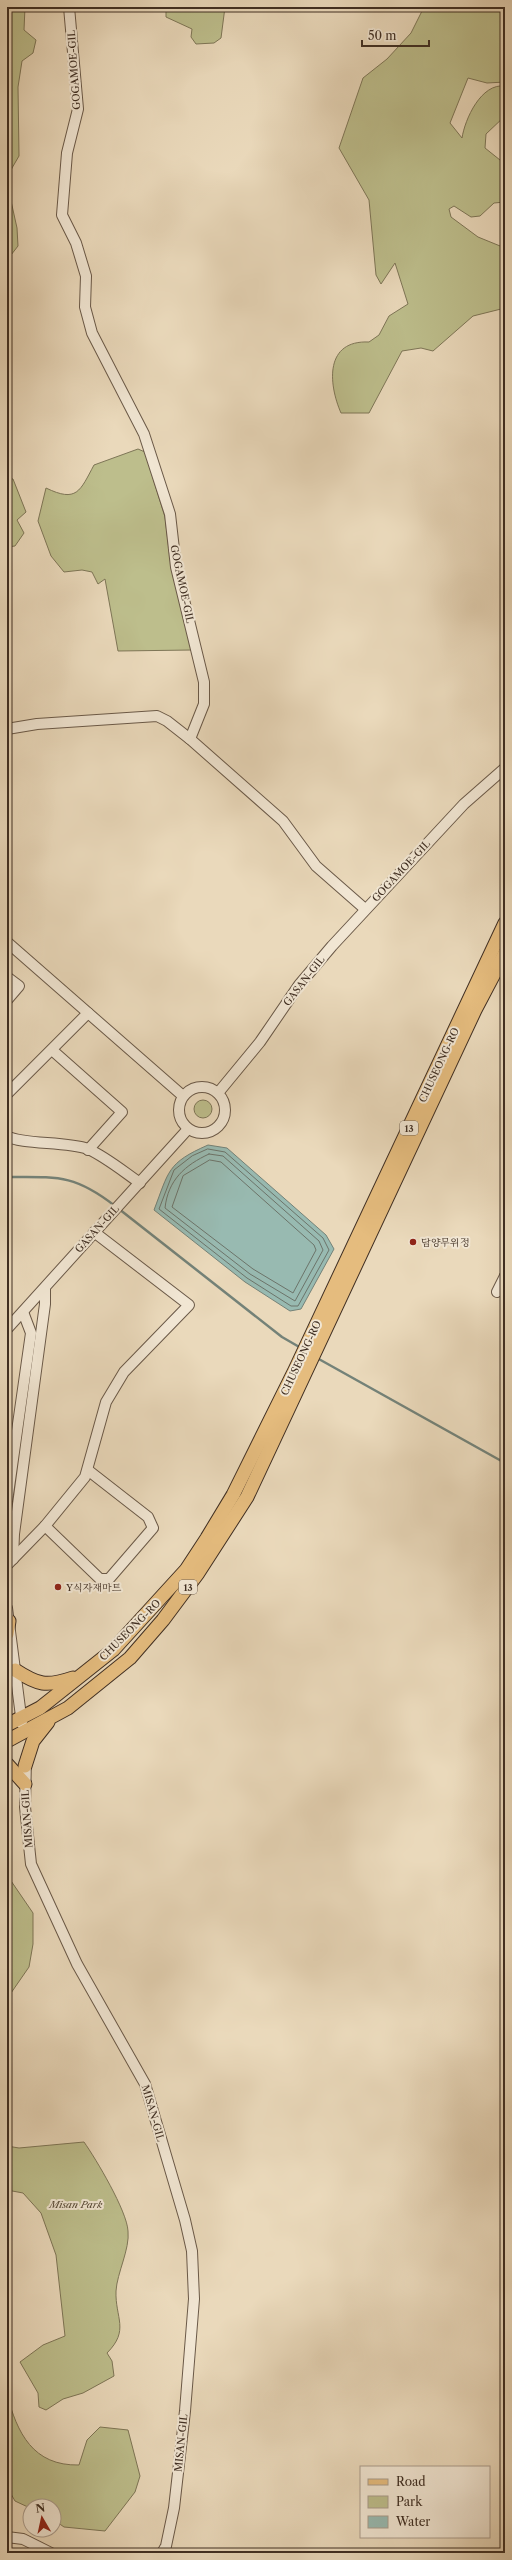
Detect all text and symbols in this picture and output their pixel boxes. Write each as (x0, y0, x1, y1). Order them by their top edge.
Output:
scale bar (362, 22, 429, 48)
text: 50 m (368, 28, 397, 43)
street label: GOGAMOE-GIL (65, 29, 83, 110)
street label: GOGAMOE-GIL (167, 544, 197, 625)
street label: GOGAMOE-GIL (369, 837, 433, 905)
street label: GASAN-GIL (280, 953, 328, 1009)
street label: CHUSEONG-RO (416, 1025, 462, 1105)
road number: 13 (400, 1121, 418, 1135)
street label: GASAN-GIL (72, 1202, 122, 1256)
place label: 담양무위정 (421, 1236, 469, 1249)
marker: 담양무위정 (408, 1237, 418, 1247)
street label: CHUSEONG-RO (278, 1318, 324, 1398)
road number: 13 (179, 1580, 197, 1594)
place label: Y식자재마트 (65, 1581, 122, 1594)
marker: Y식자재마트 (53, 1582, 63, 1592)
street label: CHUSEONG-RO (97, 1597, 163, 1663)
street label: MISAN-GIL (18, 1789, 36, 1849)
street label: MISAN-GIL (139, 2083, 167, 2143)
park label: Misan Park (49, 2198, 103, 2211)
street label: MISAN-GIL (171, 2413, 191, 2473)
legend (360, 2466, 490, 2538)
text: Road (396, 2474, 426, 2489)
text: Park (396, 2494, 423, 2509)
north arrow (22, 2498, 62, 2538)
text: N (35, 2500, 47, 2516)
text: Water (395, 2514, 430, 2529)

